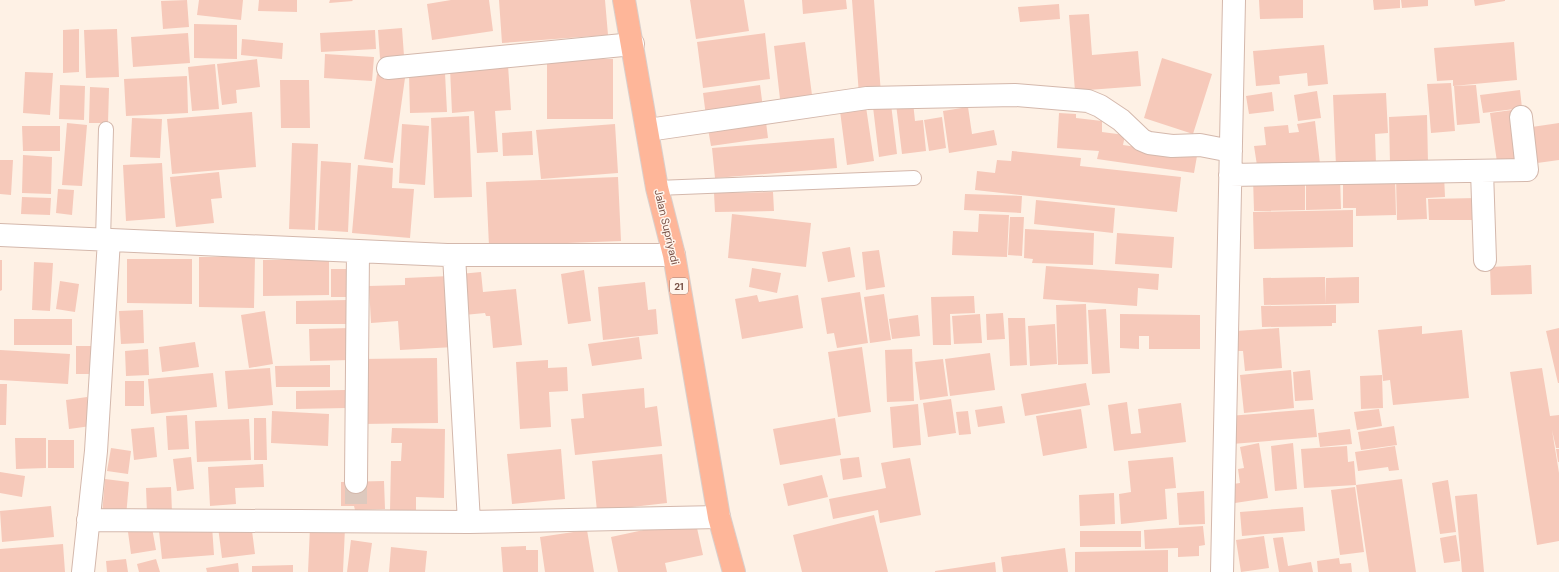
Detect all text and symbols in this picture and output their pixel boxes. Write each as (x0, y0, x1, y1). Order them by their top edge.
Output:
street label: Jalan Supriyadi (652, 188, 682, 266)
road number: 21 (670, 278, 688, 294)

